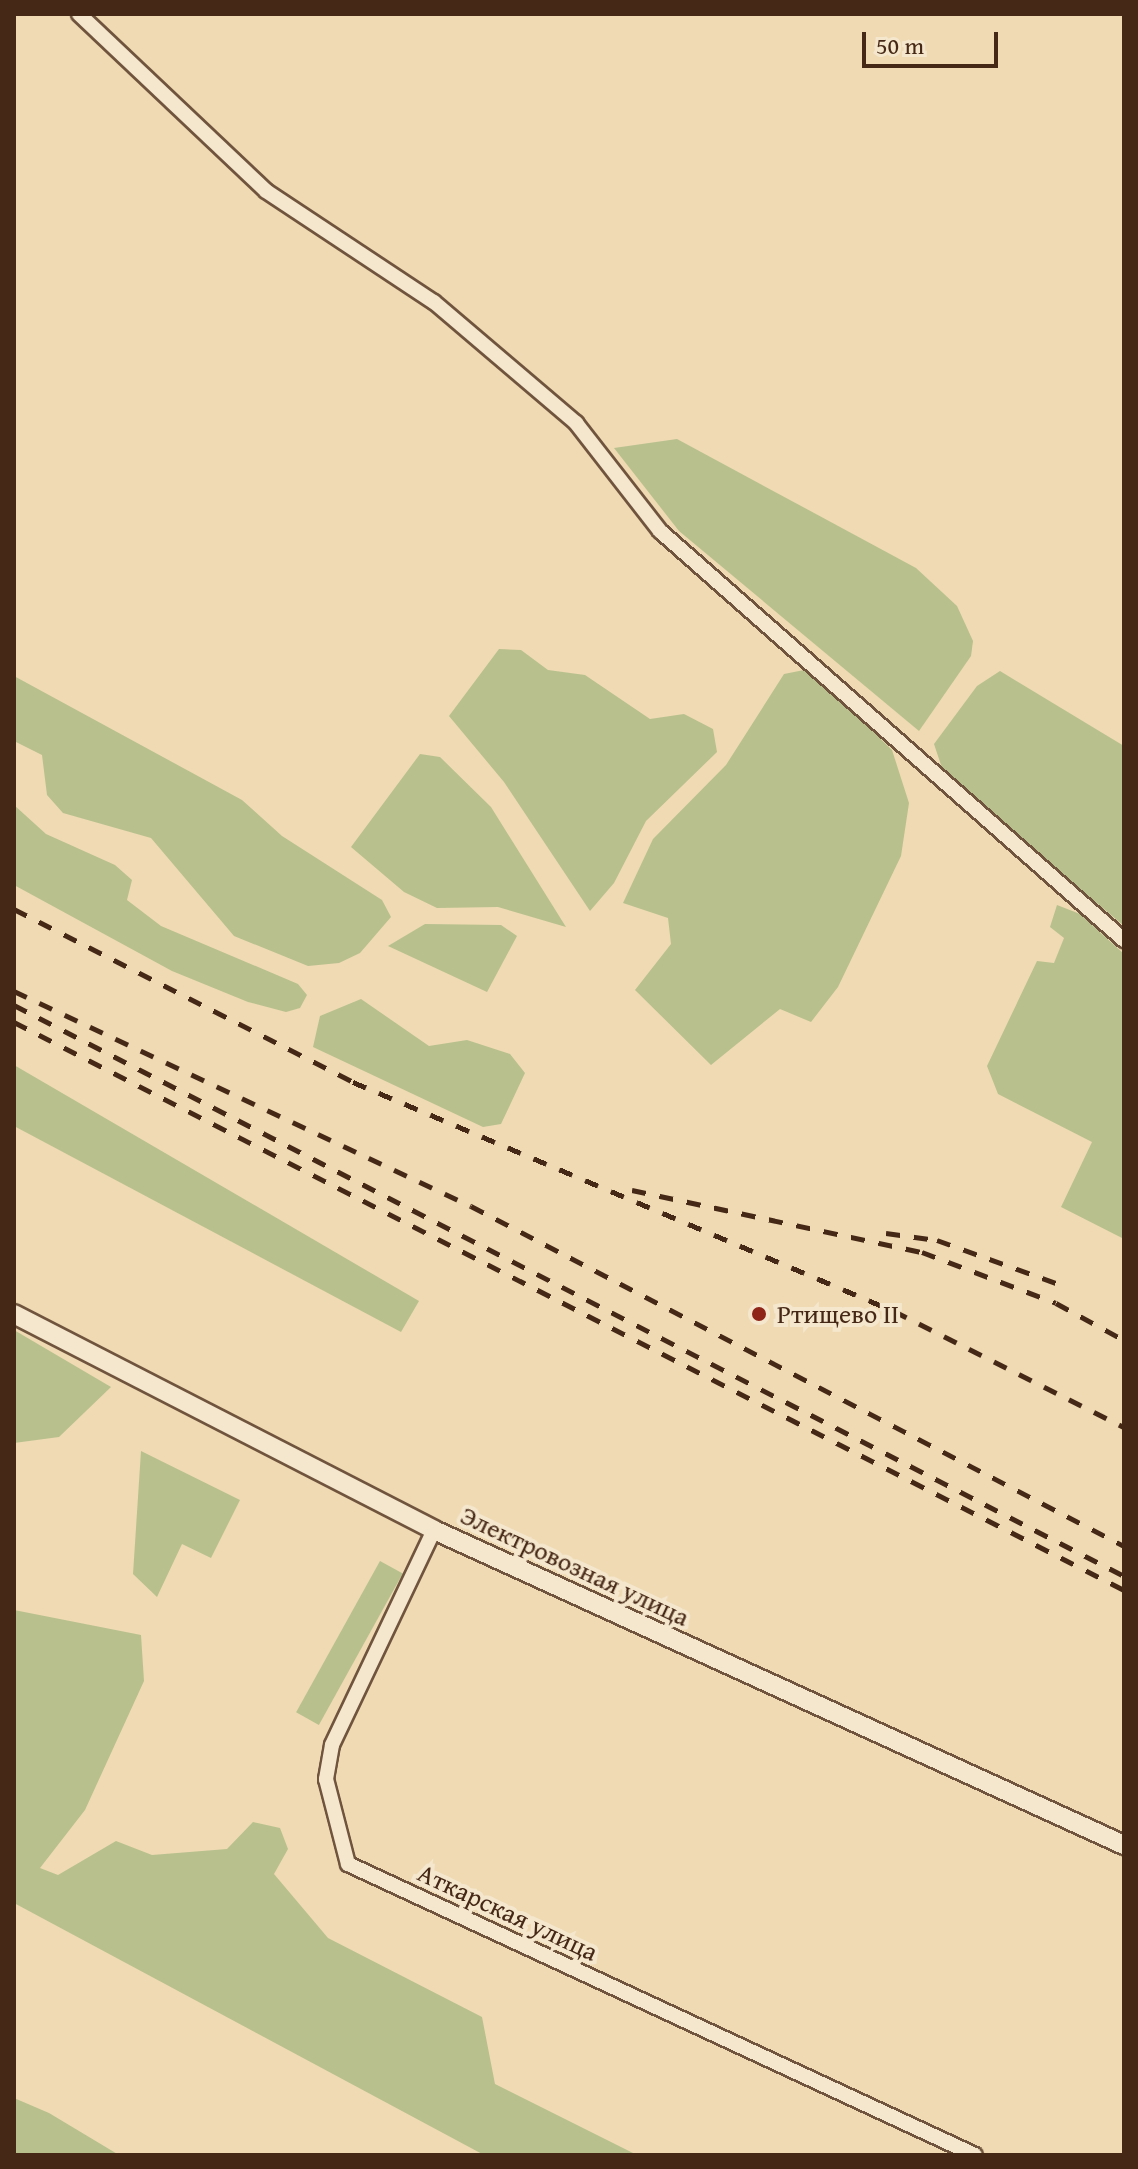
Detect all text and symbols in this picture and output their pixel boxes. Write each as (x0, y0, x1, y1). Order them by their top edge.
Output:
scale bar (866, 16, 1002, 66)
text: 50 m (876, 28, 924, 63)
place label: Ртищево II (777, 1298, 899, 1330)
marker: Ртищево II (748, 1303, 770, 1325)
street label: Электровозная улица (456, 1499, 694, 1633)
street label: Аткарская улица (413, 1857, 603, 1967)

